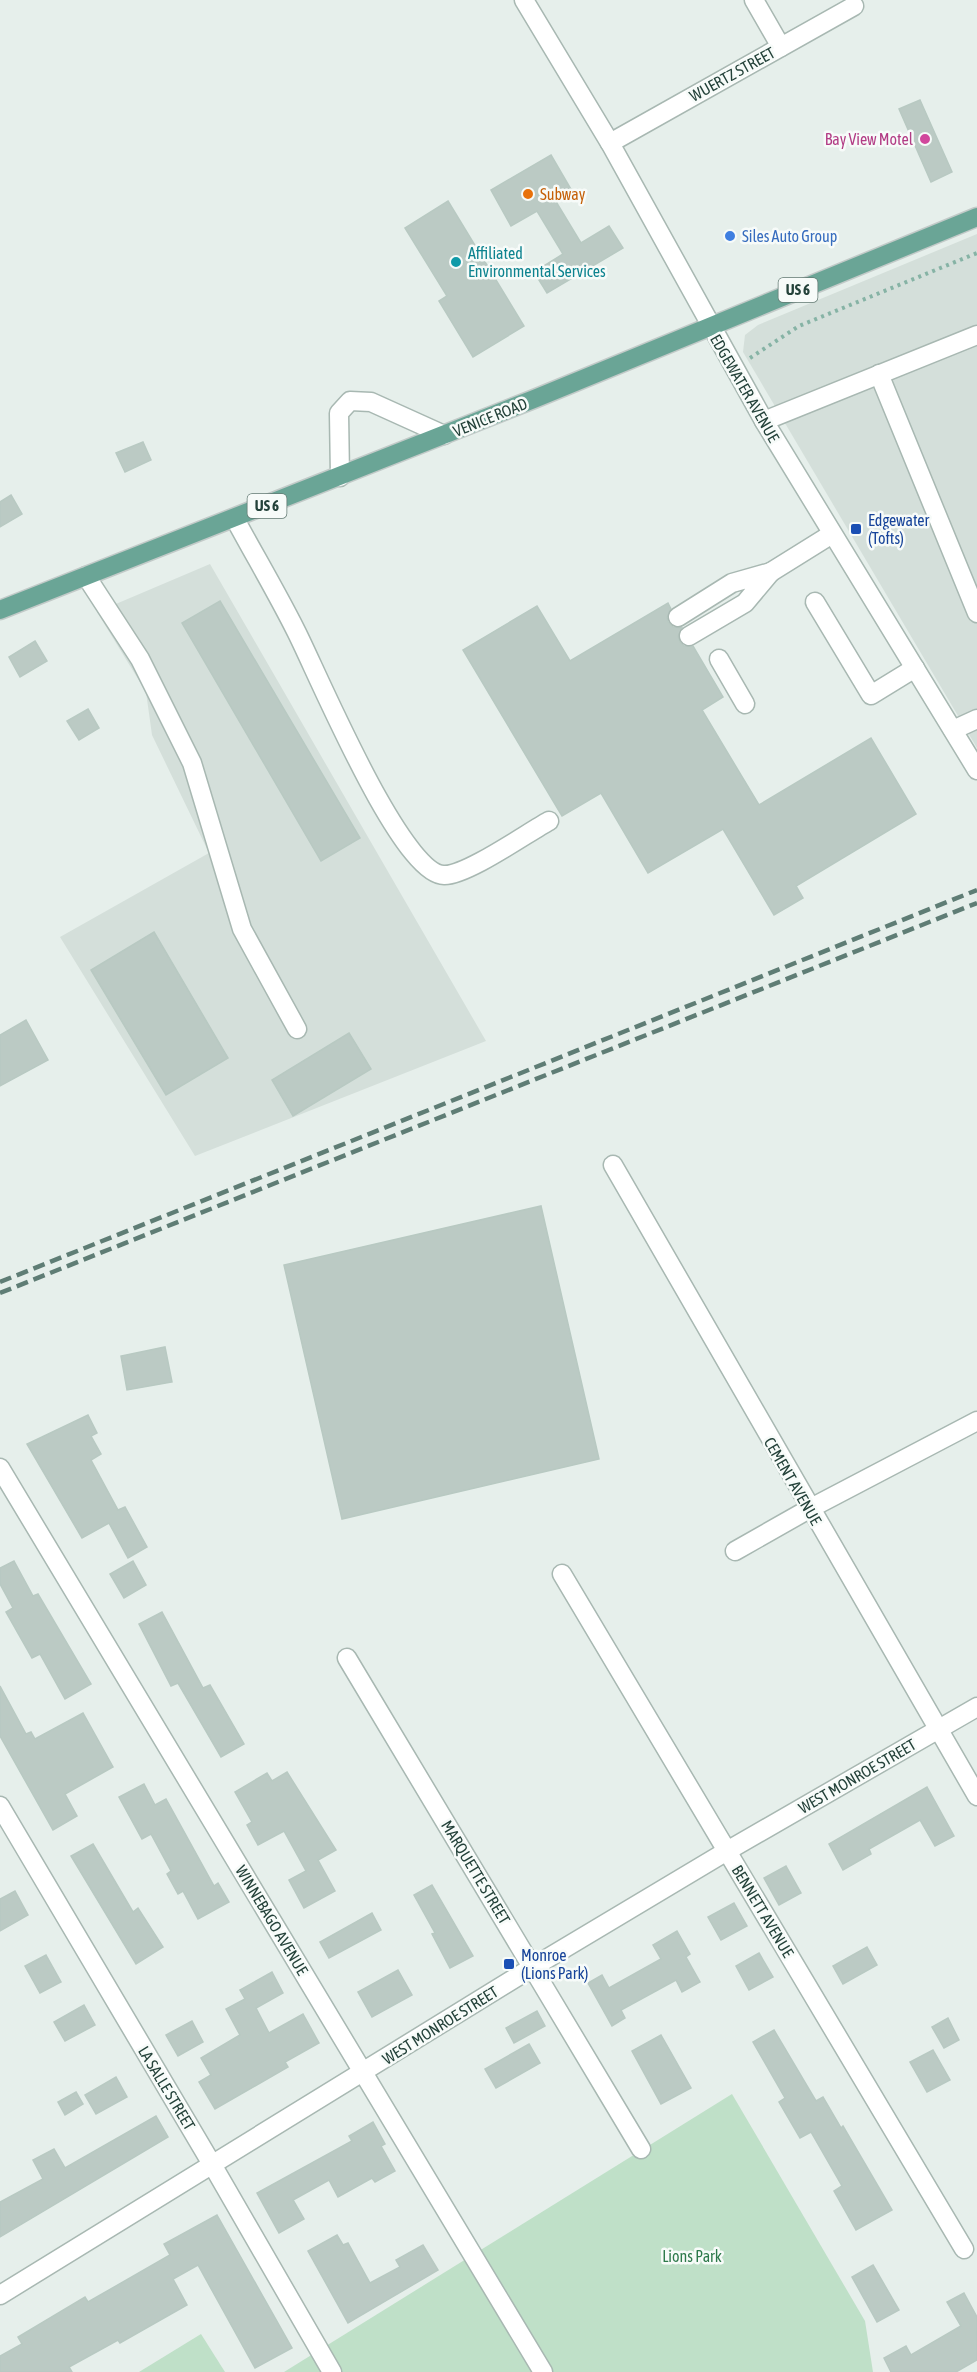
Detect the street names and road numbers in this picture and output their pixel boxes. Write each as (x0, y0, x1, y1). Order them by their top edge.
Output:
street label: WUERTZ STREET (686, 43, 778, 105)
road number: US 6 (778, 278, 818, 302)
street label: EDGEWATER AVENUE (707, 331, 783, 445)
street label: VENICE ROAD (450, 394, 530, 440)
road number: US 6 (248, 494, 286, 518)
street label: CEMENT AVENUE (761, 1434, 825, 1528)
street label: WEST MONROE STREET (795, 1735, 919, 1817)
street label: MARQUETTE STREET (438, 1817, 514, 1927)
street label: WINNEBAGO AVENUE (232, 1862, 312, 1978)
street label: BENNETT AVENUE (728, 1862, 798, 1960)
street label: WEST MONROE STREET (379, 1982, 501, 2068)
street label: LA SALLE STREET (135, 2043, 199, 2133)

